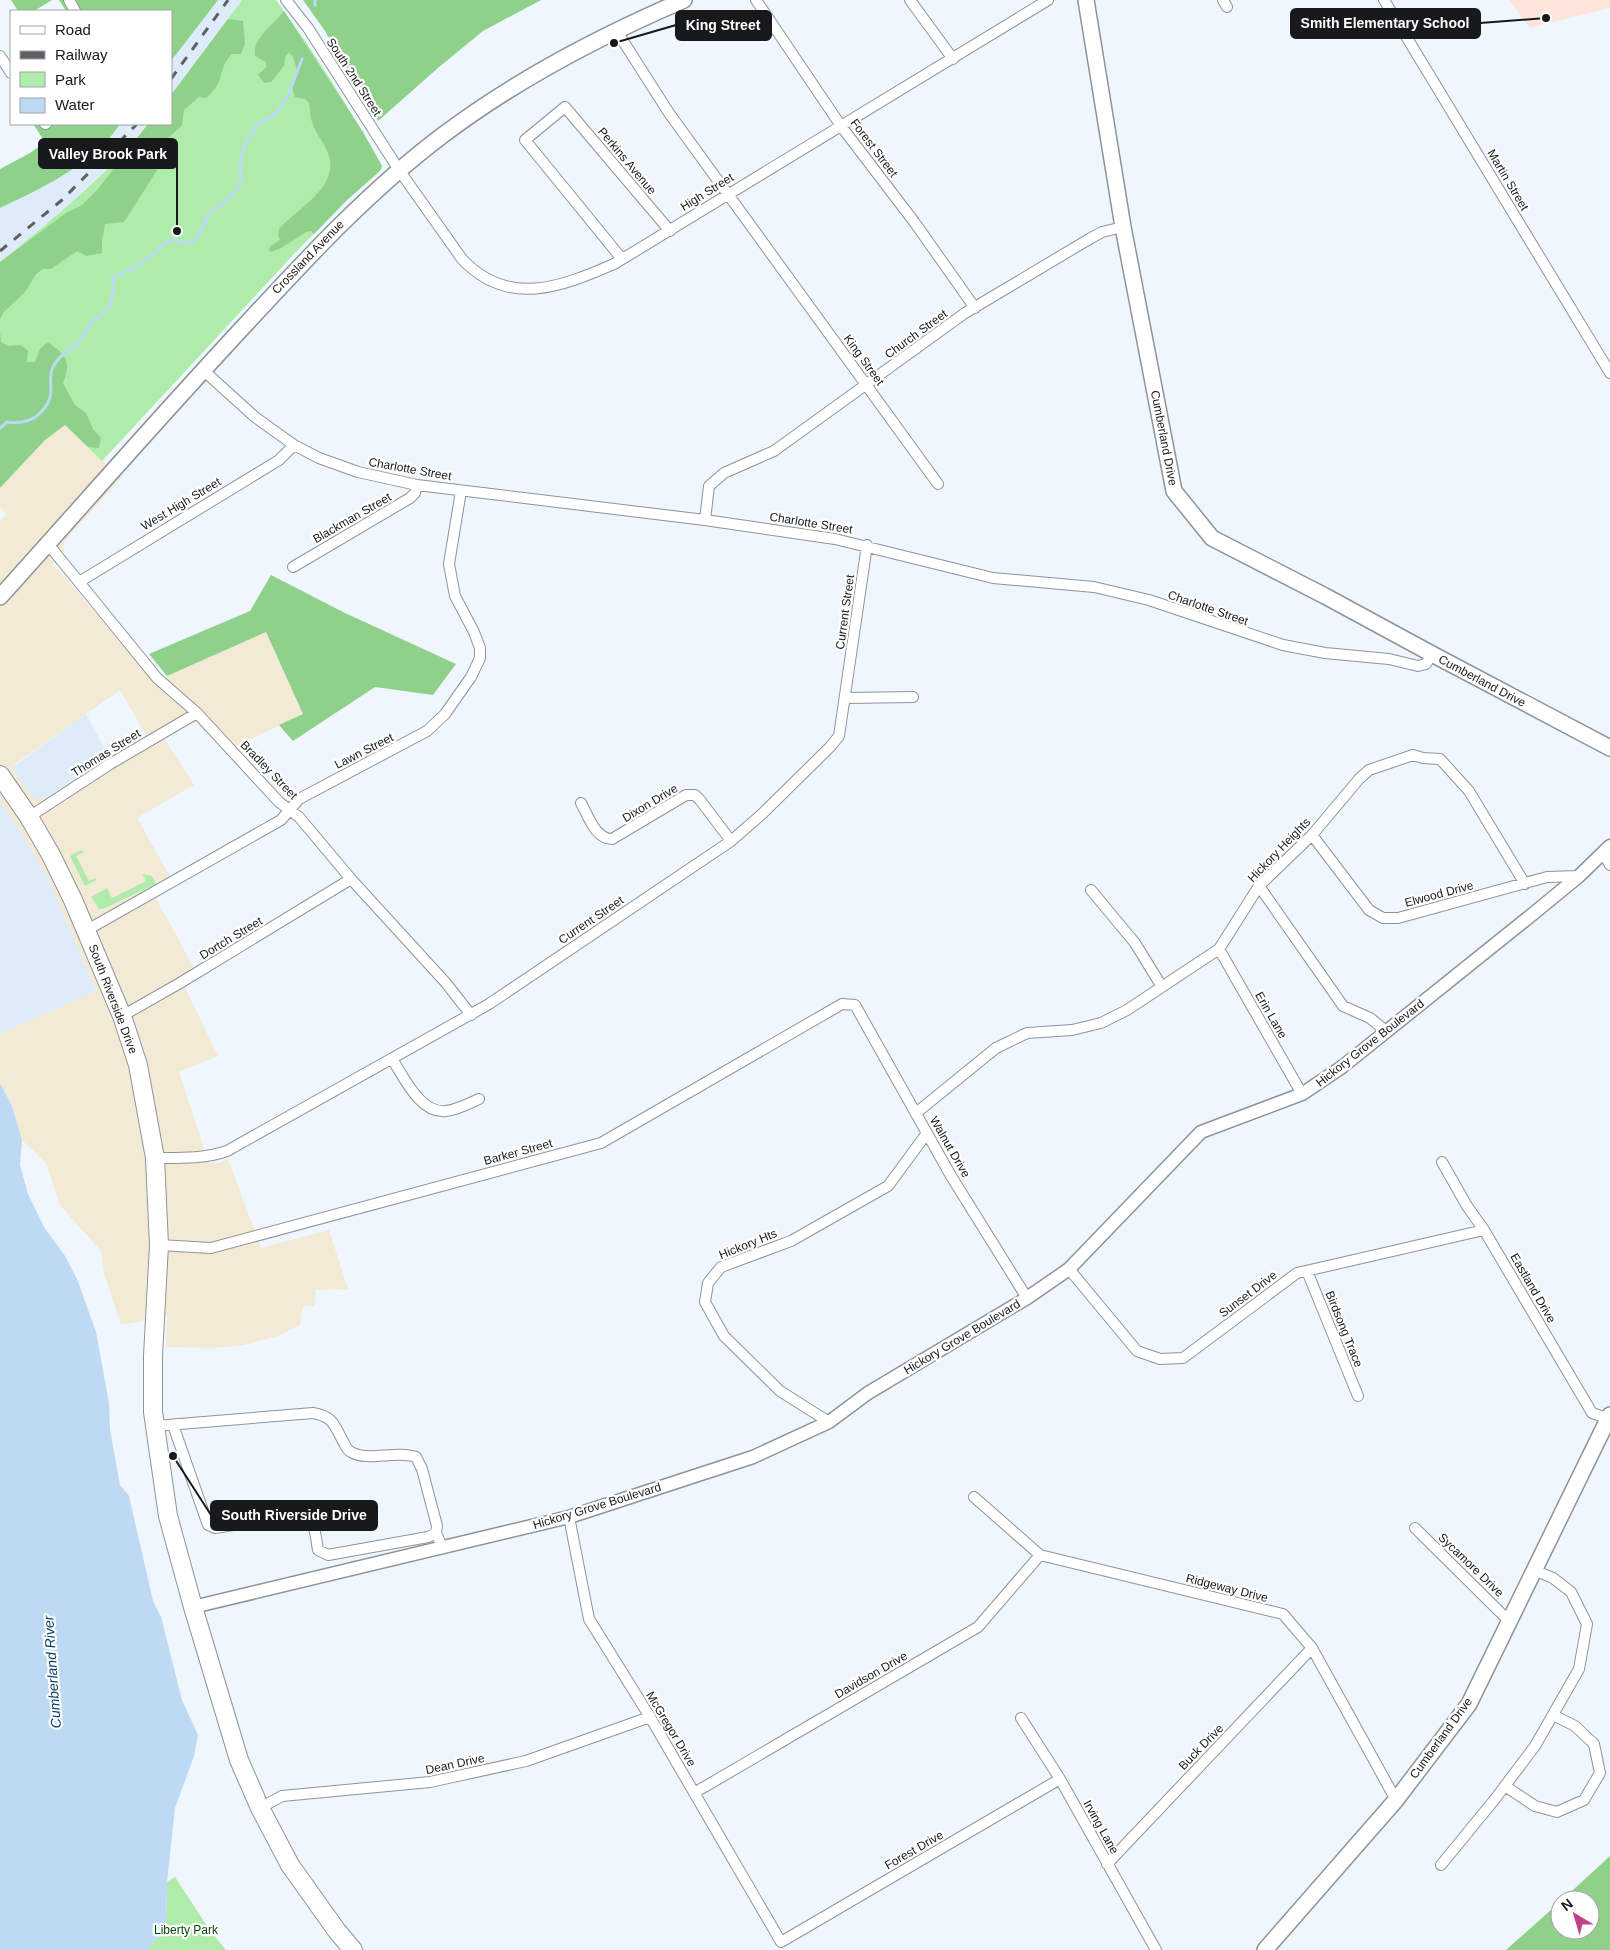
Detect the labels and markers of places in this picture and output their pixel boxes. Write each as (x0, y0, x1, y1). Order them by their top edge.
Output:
callout: Smith Elementary School (1291, 9, 1480, 38)
callout: King Street (676, 11, 771, 40)
callout: Valley Brook Park (39, 139, 177, 168)
callout: South Riverside Drive (211, 1501, 377, 1530)

